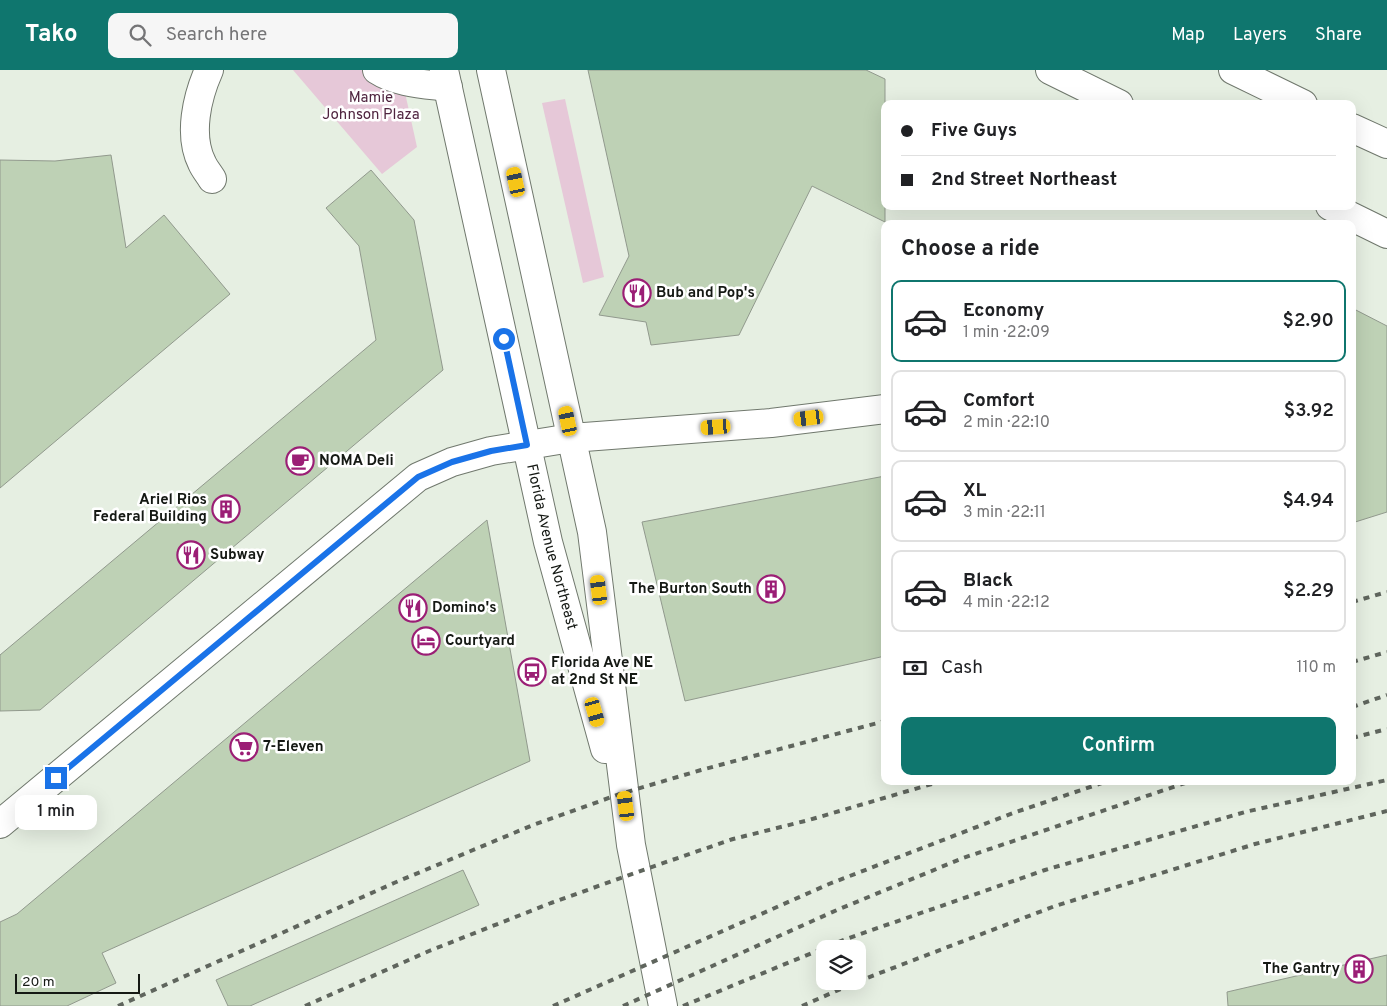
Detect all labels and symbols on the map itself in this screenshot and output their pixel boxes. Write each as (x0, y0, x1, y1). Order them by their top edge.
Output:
park label: Mamie Johnson Plaza (322, 89, 420, 125)
car (505, 166, 526, 198)
restaurant icon: Bub and Pop's (622, 278, 652, 308)
place label: Bub and Pop's (656, 284, 755, 303)
route start (493, 328, 515, 350)
car (557, 405, 578, 437)
car (793, 409, 824, 427)
car (700, 418, 731, 436)
cafe icon: NOMA Deli (285, 446, 315, 476)
place label: NOMA Deli (319, 452, 394, 471)
street label: Florida Avenue Northeast (522, 462, 581, 632)
place label: Ariel Rios Federal Building (93, 491, 207, 527)
building icon: Ariel Rios Federal Building (211, 494, 241, 524)
restaurant icon: Subway (176, 540, 206, 570)
place label: Subway (210, 546, 265, 565)
car (589, 574, 608, 606)
building icon: The Burton South (756, 574, 786, 604)
place label: The Burton South (629, 580, 752, 599)
restaurant icon: Domino's (398, 593, 428, 623)
place label: Domino's (432, 599, 497, 618)
hotel icon: Courtyard (411, 626, 441, 656)
place label: Courtyard (445, 632, 515, 651)
place label: Florida Ave NE at 2nd St NE (551, 654, 653, 690)
bus stop icon: Florida Ave NE at 2nd St NE (517, 657, 547, 687)
car (583, 696, 606, 728)
supermarket icon: 7-Eleven (229, 732, 259, 762)
place label: 7-Eleven (263, 738, 324, 757)
route end (45, 767, 67, 789)
car (616, 790, 635, 822)
callout: 1 min (15, 796, 97, 830)
building icon: The Gantry (1344, 954, 1374, 984)
place label: The Gantry (1262, 960, 1340, 979)
scale bar (15, 971, 140, 994)

